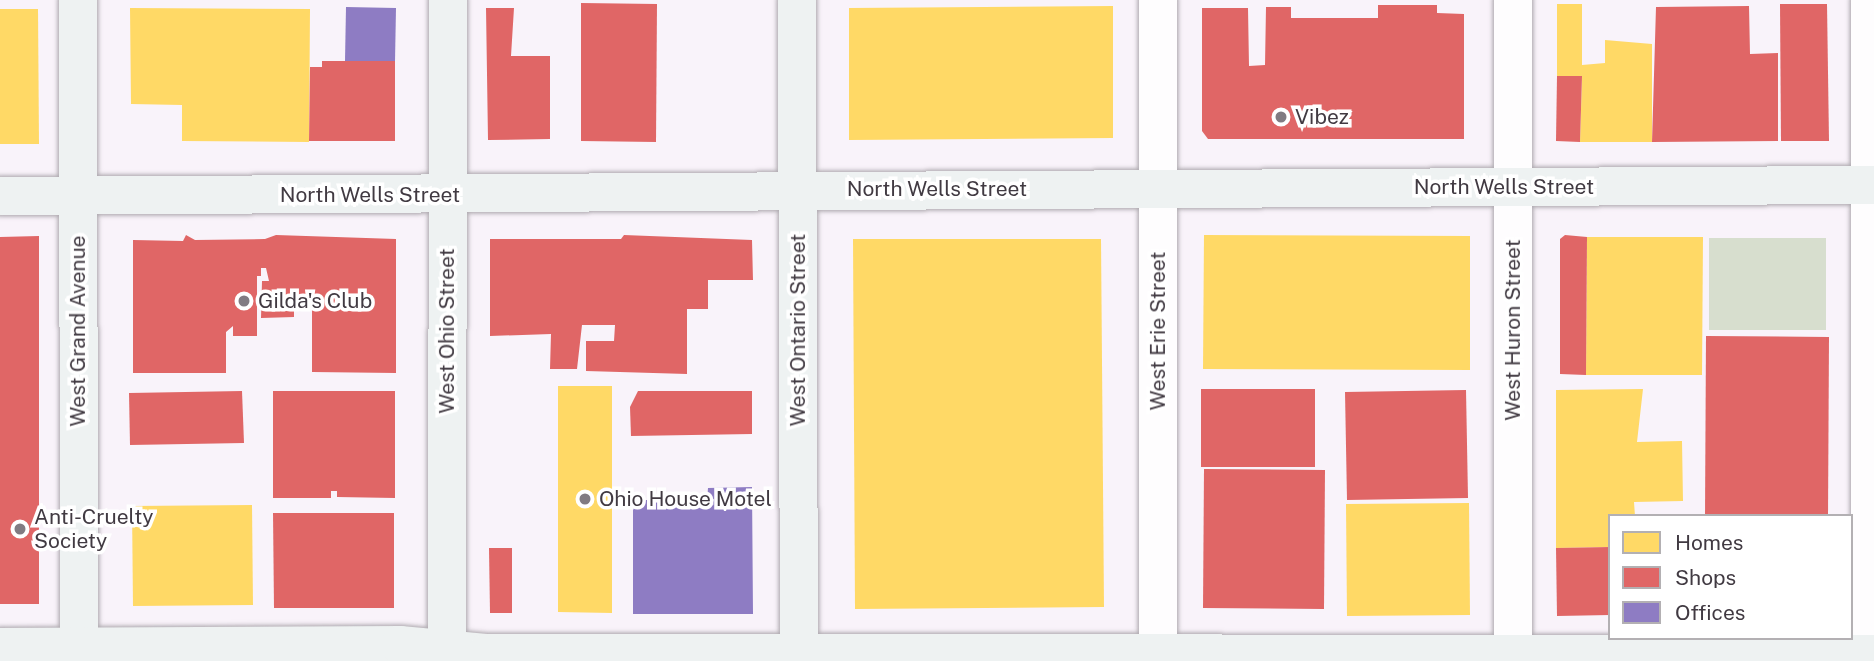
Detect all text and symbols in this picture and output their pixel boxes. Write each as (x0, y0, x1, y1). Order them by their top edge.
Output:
place label: Vibez (1295, 104, 1349, 130)
marker: Vibez (1273, 109, 1289, 125)
street label: North Wells Street (1414, 174, 1594, 200)
street label: North Wells Street (847, 176, 1027, 202)
street label: North Wells Street (280, 182, 460, 208)
street label: West Ontario Street (785, 234, 811, 426)
street label: West Grand Avenue (65, 235, 91, 427)
street label: West Huron Street (1500, 239, 1526, 421)
street label: West Ohio Street (434, 248, 460, 414)
street label: West Erie Street (1145, 251, 1171, 411)
place label: Gilda's Club (258, 288, 372, 314)
marker: Gilda's Club (236, 293, 252, 309)
place label: Ohio House Motel (599, 486, 772, 512)
marker: Ohio House Motel (577, 491, 593, 507)
place label: Anti-Cruelty Society (34, 504, 154, 554)
legend (1608, 514, 1853, 640)
marker: Anti-Cruelty Society (12, 521, 28, 537)
text: Homes (1675, 530, 1743, 555)
text: Shops (1675, 565, 1736, 590)
text: Offices (1675, 600, 1745, 625)

